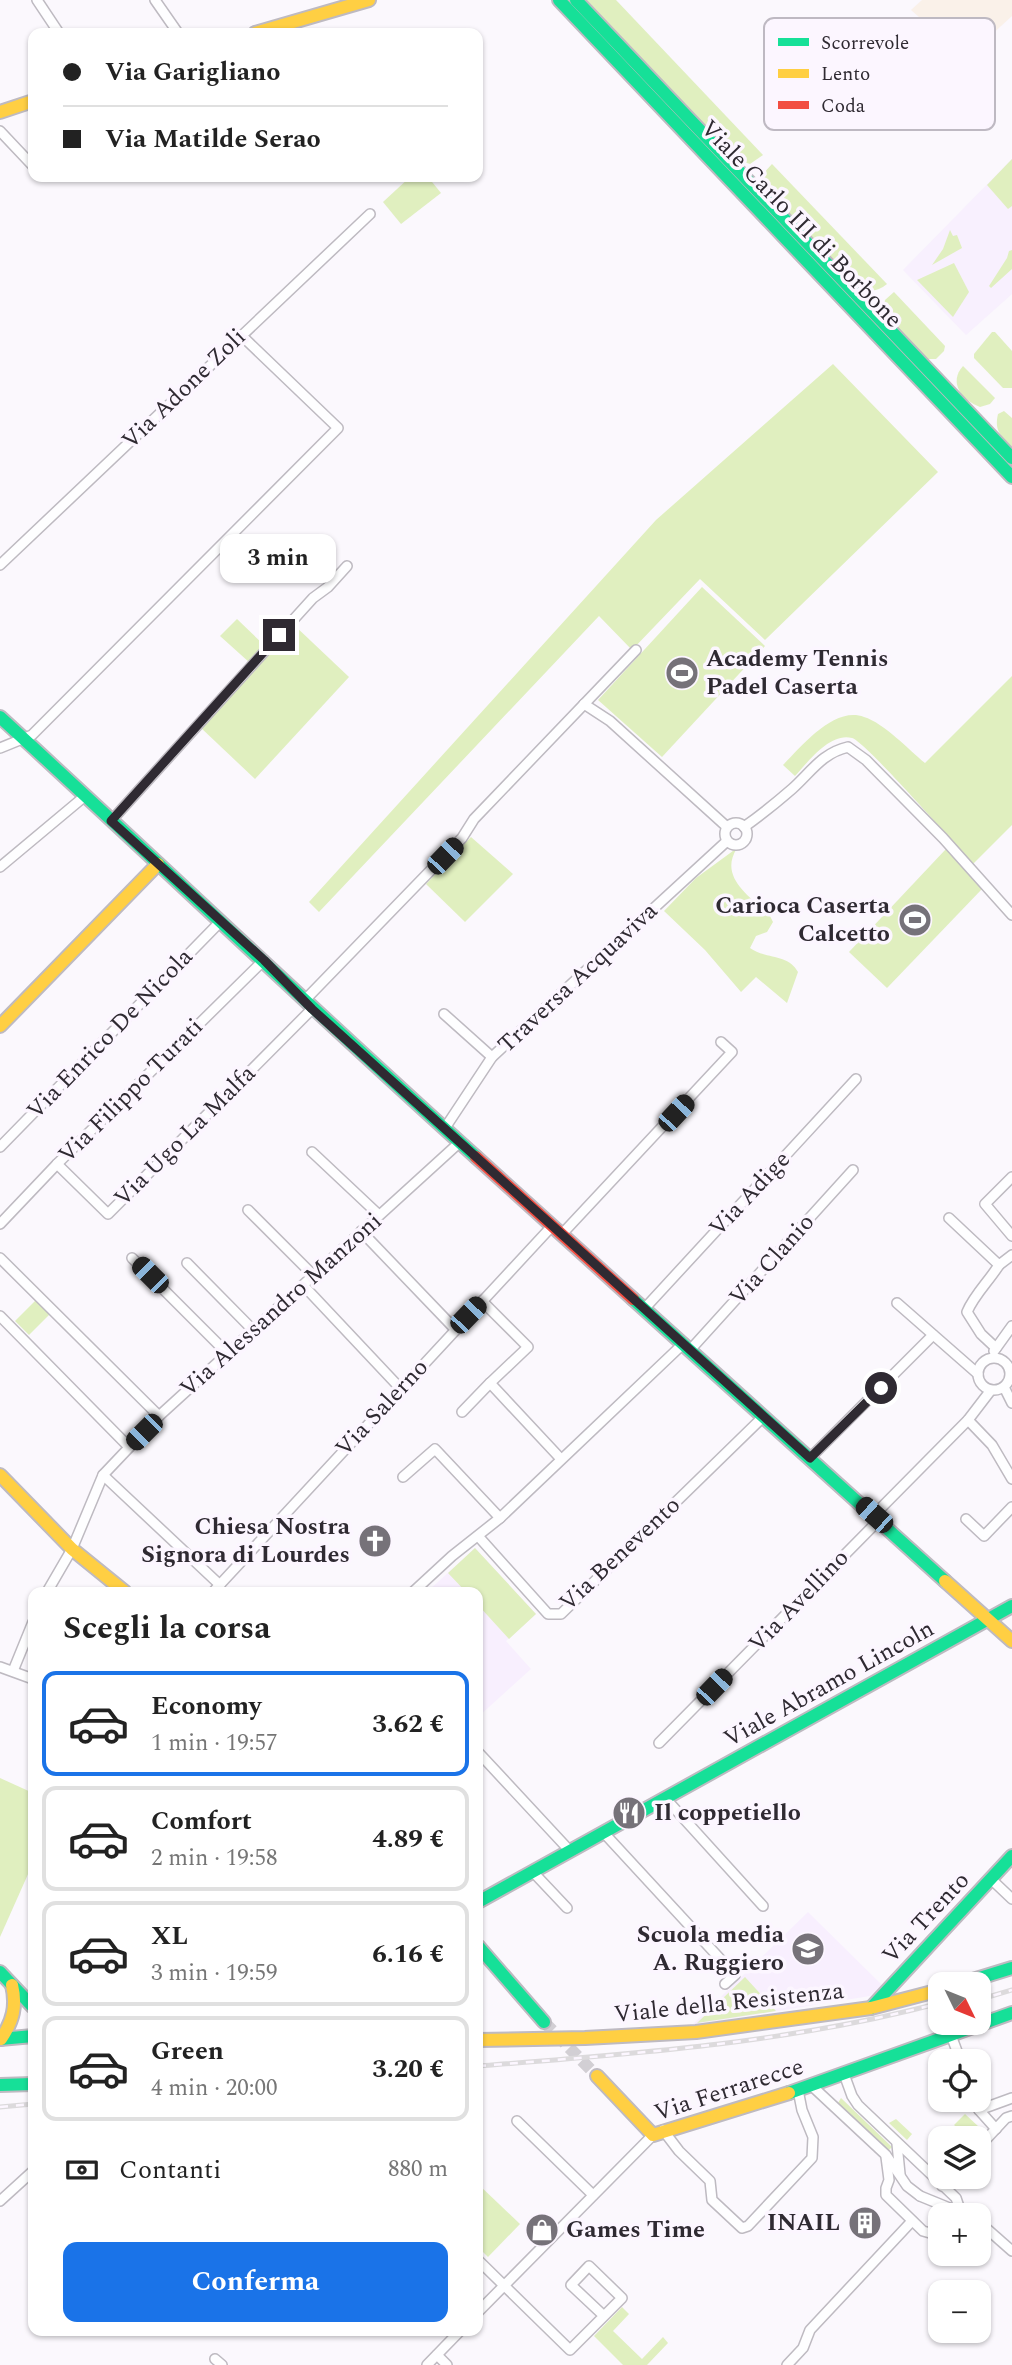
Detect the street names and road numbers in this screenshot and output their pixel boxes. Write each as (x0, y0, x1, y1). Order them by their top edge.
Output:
street label: Viale Carlo III di Borbone (692, 112, 910, 336)
street label: Via Adone Zoli (114, 320, 254, 458)
street label: Traversa Acquaviva (490, 894, 666, 1062)
street label: Via Enrico De Nicola (18, 940, 202, 1128)
street label: Via Filippo Turati (50, 1010, 212, 1172)
street label: Via Ugo La Malfa (106, 1057, 264, 1215)
street label: Via Adige (701, 1143, 799, 1245)
street label: Via Alessandro Manzoni (172, 1204, 390, 1406)
street label: Via Clanio (721, 1206, 823, 1314)
street label: Via Salerno (327, 1351, 437, 1465)
street label: Via Benevento (551, 1488, 689, 1620)
street label: Via Avellino (740, 1541, 858, 1661)
street label: Viale Abramo Lincoln (717, 1611, 941, 1757)
street label: Via Trento (874, 1864, 978, 1972)
street label: Viale della Resistenza (612, 1973, 846, 2033)
street label: Via Ferrarecce (650, 2049, 808, 2131)

